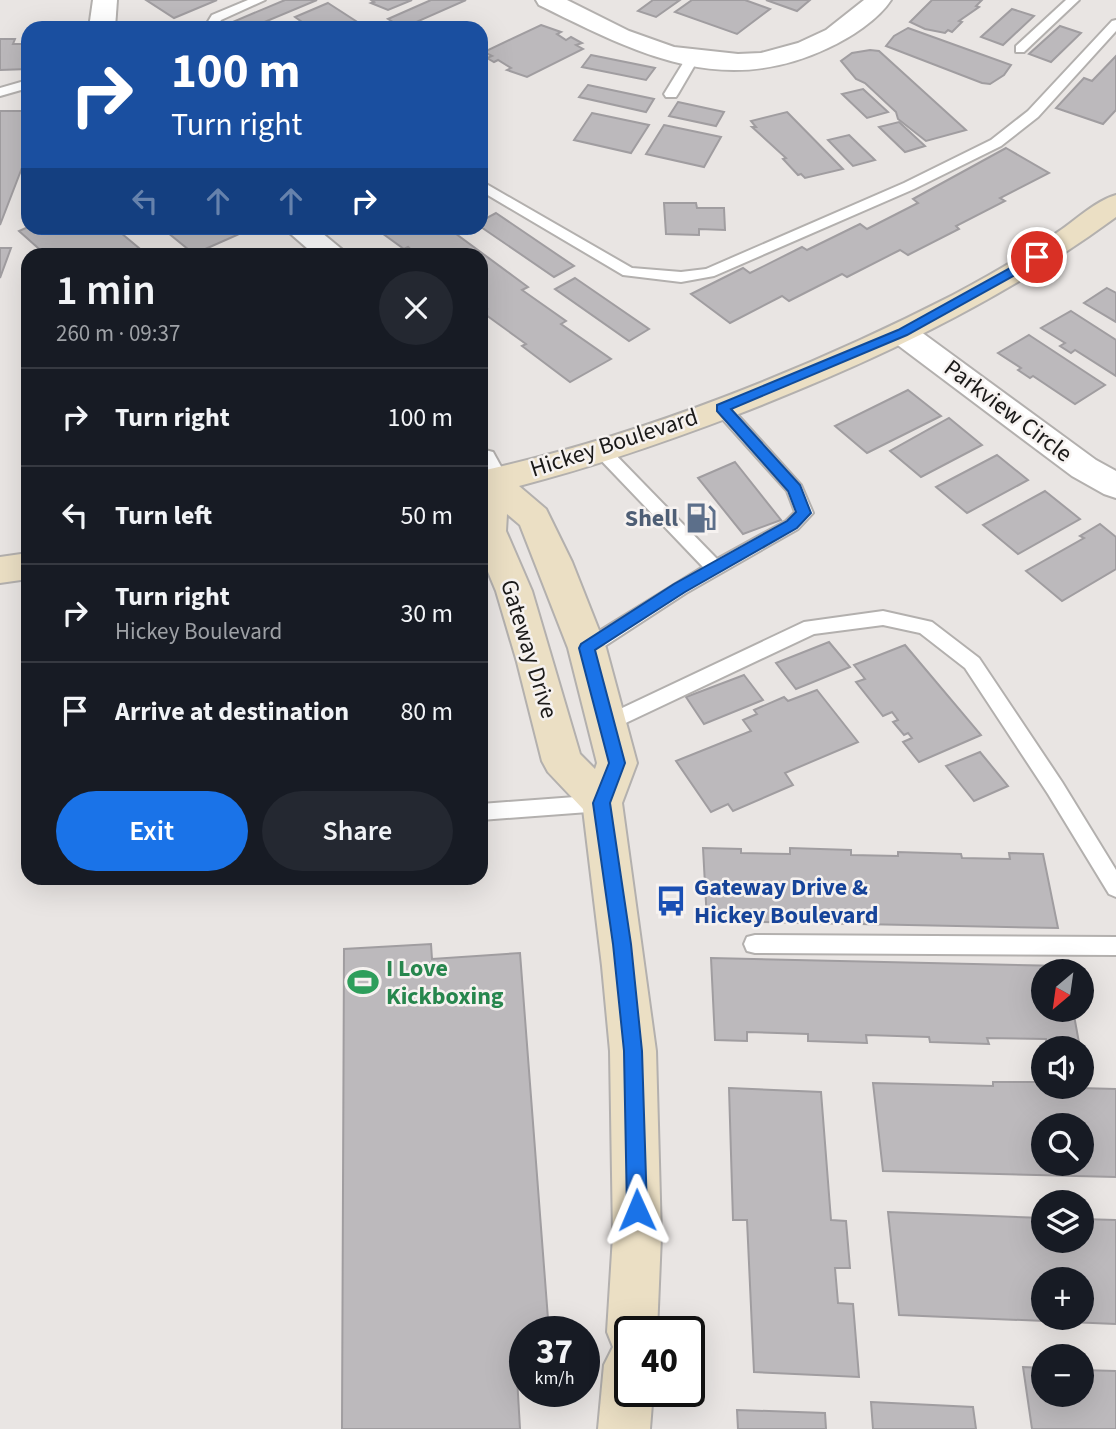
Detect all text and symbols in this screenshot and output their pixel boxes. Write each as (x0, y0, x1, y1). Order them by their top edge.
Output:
text: 100 m (171, 37, 300, 107)
icon: right (56, 49, 147, 140)
text: Turn right (171, 102, 302, 148)
icon: left (126, 182, 164, 220)
icon: ahead (199, 182, 237, 220)
icon: ahead (272, 182, 310, 220)
icon: right (345, 182, 383, 220)
pin (1007, 227, 1067, 287)
icon: arrive (1018, 238, 1056, 276)
text: 1 min (56, 261, 156, 321)
button: close (379, 271, 453, 345)
text: 260 m · 09:37 (56, 317, 180, 350)
street label: Parkview Circle (936, 351, 1080, 471)
icon: right (56, 398, 94, 436)
text: Turn right (115, 399, 230, 436)
text: 100 m (387, 399, 453, 436)
street label: Hickey Boulevard (526, 399, 702, 487)
icon: left (56, 496, 94, 534)
text: Turn left (115, 497, 212, 534)
text: 50 m (400, 497, 453, 534)
place label: Shell (625, 501, 678, 536)
fuel station icon: Shell (684, 501, 718, 535)
street label: Gateway Drive (491, 575, 567, 723)
text: Turn right (115, 578, 230, 615)
icon: right (56, 594, 94, 632)
text: 30 m (400, 595, 453, 632)
text: Hickey Boulevard (115, 615, 282, 648)
icon: arrive (56, 692, 94, 730)
text: Arrive at destination (115, 693, 349, 730)
text: 80 m (400, 693, 453, 730)
button: Exit (56, 791, 248, 871)
button: Share (262, 791, 453, 871)
place label: Gateway Drive & Hickey Boulevard (694, 870, 879, 933)
bus stop icon: Gateway Drive & Hickey Boulevard (654, 884, 688, 918)
place label: I Love Kickboxing (386, 951, 504, 1014)
north arrow (1031, 959, 1094, 1022)
map controls (1031, 959, 1094, 1407)
sports icon: I Love Kickboxing (346, 965, 380, 999)
button: sound (1031, 1036, 1094, 1099)
button: search (1031, 1113, 1094, 1176)
position arrow (600, 1173, 674, 1247)
button: layers (1031, 1190, 1094, 1253)
button: + (1031, 1267, 1094, 1330)
speed limit sign: 40 (614, 1316, 705, 1407)
text: 37 (536, 1327, 573, 1377)
button: − (1031, 1344, 1094, 1407)
text: km/h (535, 1366, 574, 1391)

